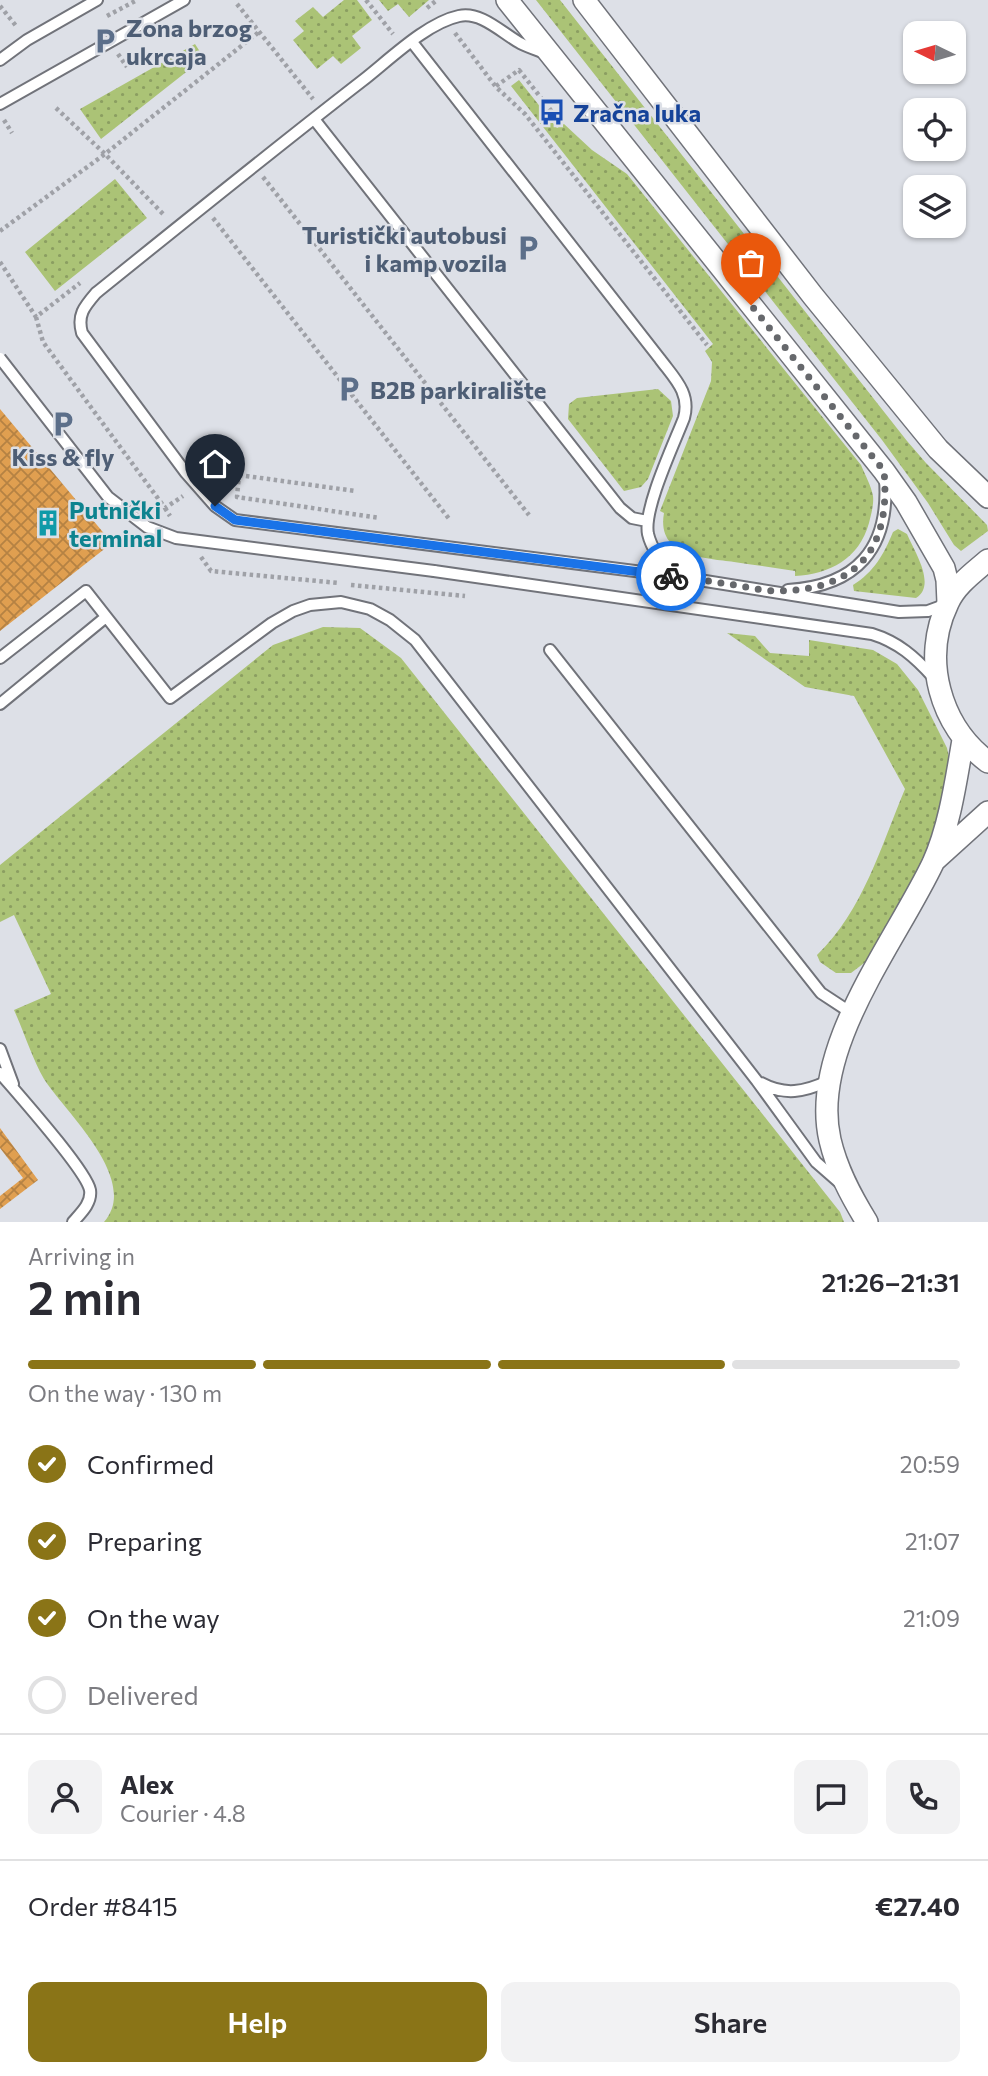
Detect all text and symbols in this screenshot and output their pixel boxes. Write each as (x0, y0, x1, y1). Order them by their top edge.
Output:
place label: Zona brzog ukrcaja (126, 13, 252, 70)
north arrow (903, 21, 966, 84)
map controls (903, 21, 966, 238)
parking icon: Zona brzog ukrcaja (90, 26, 120, 56)
bus stop icon: Zračna luka (537, 97, 567, 127)
place label: Zračna luka (573, 98, 701, 127)
button: locate (903, 98, 966, 161)
button: layers (903, 175, 966, 238)
place label: Turistički autobusi i kamp vozila (302, 220, 507, 277)
parking icon: Turistički autobusi i kamp vozila (513, 233, 543, 263)
pin (721, 233, 781, 305)
icon: bag (732, 244, 770, 282)
parking icon: B2B parkiralište (334, 374, 364, 404)
place label: B2B parkiralište (370, 375, 547, 404)
parking icon: Kiss & fly (48, 409, 78, 439)
pin (185, 434, 245, 506)
place label: Kiss & fly (12, 442, 114, 471)
icon: home (196, 445, 234, 483)
place label: Putnički terminal (69, 495, 162, 552)
building icon: Putnički terminal (33, 508, 63, 538)
courier (636, 541, 706, 611)
icon: bike (652, 557, 690, 595)
text: Arriving in (28, 1242, 135, 1270)
text: 21:26–21:31 (821, 1266, 960, 1297)
text: 2 min (28, 1268, 142, 1324)
text: On the way · 130 m (28, 1379, 222, 1407)
icon: check (28, 1445, 66, 1483)
text: Confirmed (87, 1448, 214, 1479)
text: 20:59 (900, 1450, 960, 1478)
icon: check (28, 1522, 66, 1560)
text: Preparing (87, 1525, 202, 1556)
text: 21:07 (905, 1527, 960, 1555)
icon: check (28, 1599, 66, 1637)
text: On the way (87, 1602, 220, 1633)
text: 21:09 (903, 1604, 960, 1632)
text: Delivered (87, 1679, 198, 1710)
button: person (28, 1760, 102, 1834)
button: chat (794, 1760, 868, 1834)
button: phone (886, 1760, 960, 1834)
text: Alex (120, 1768, 174, 1799)
text: Courier · 4.8 (120, 1799, 246, 1827)
text: Order #8415 (28, 1890, 178, 1921)
text: €27.40 (875, 1890, 960, 1921)
button: Help (28, 1982, 487, 2062)
button: Share (501, 1982, 960, 2062)

